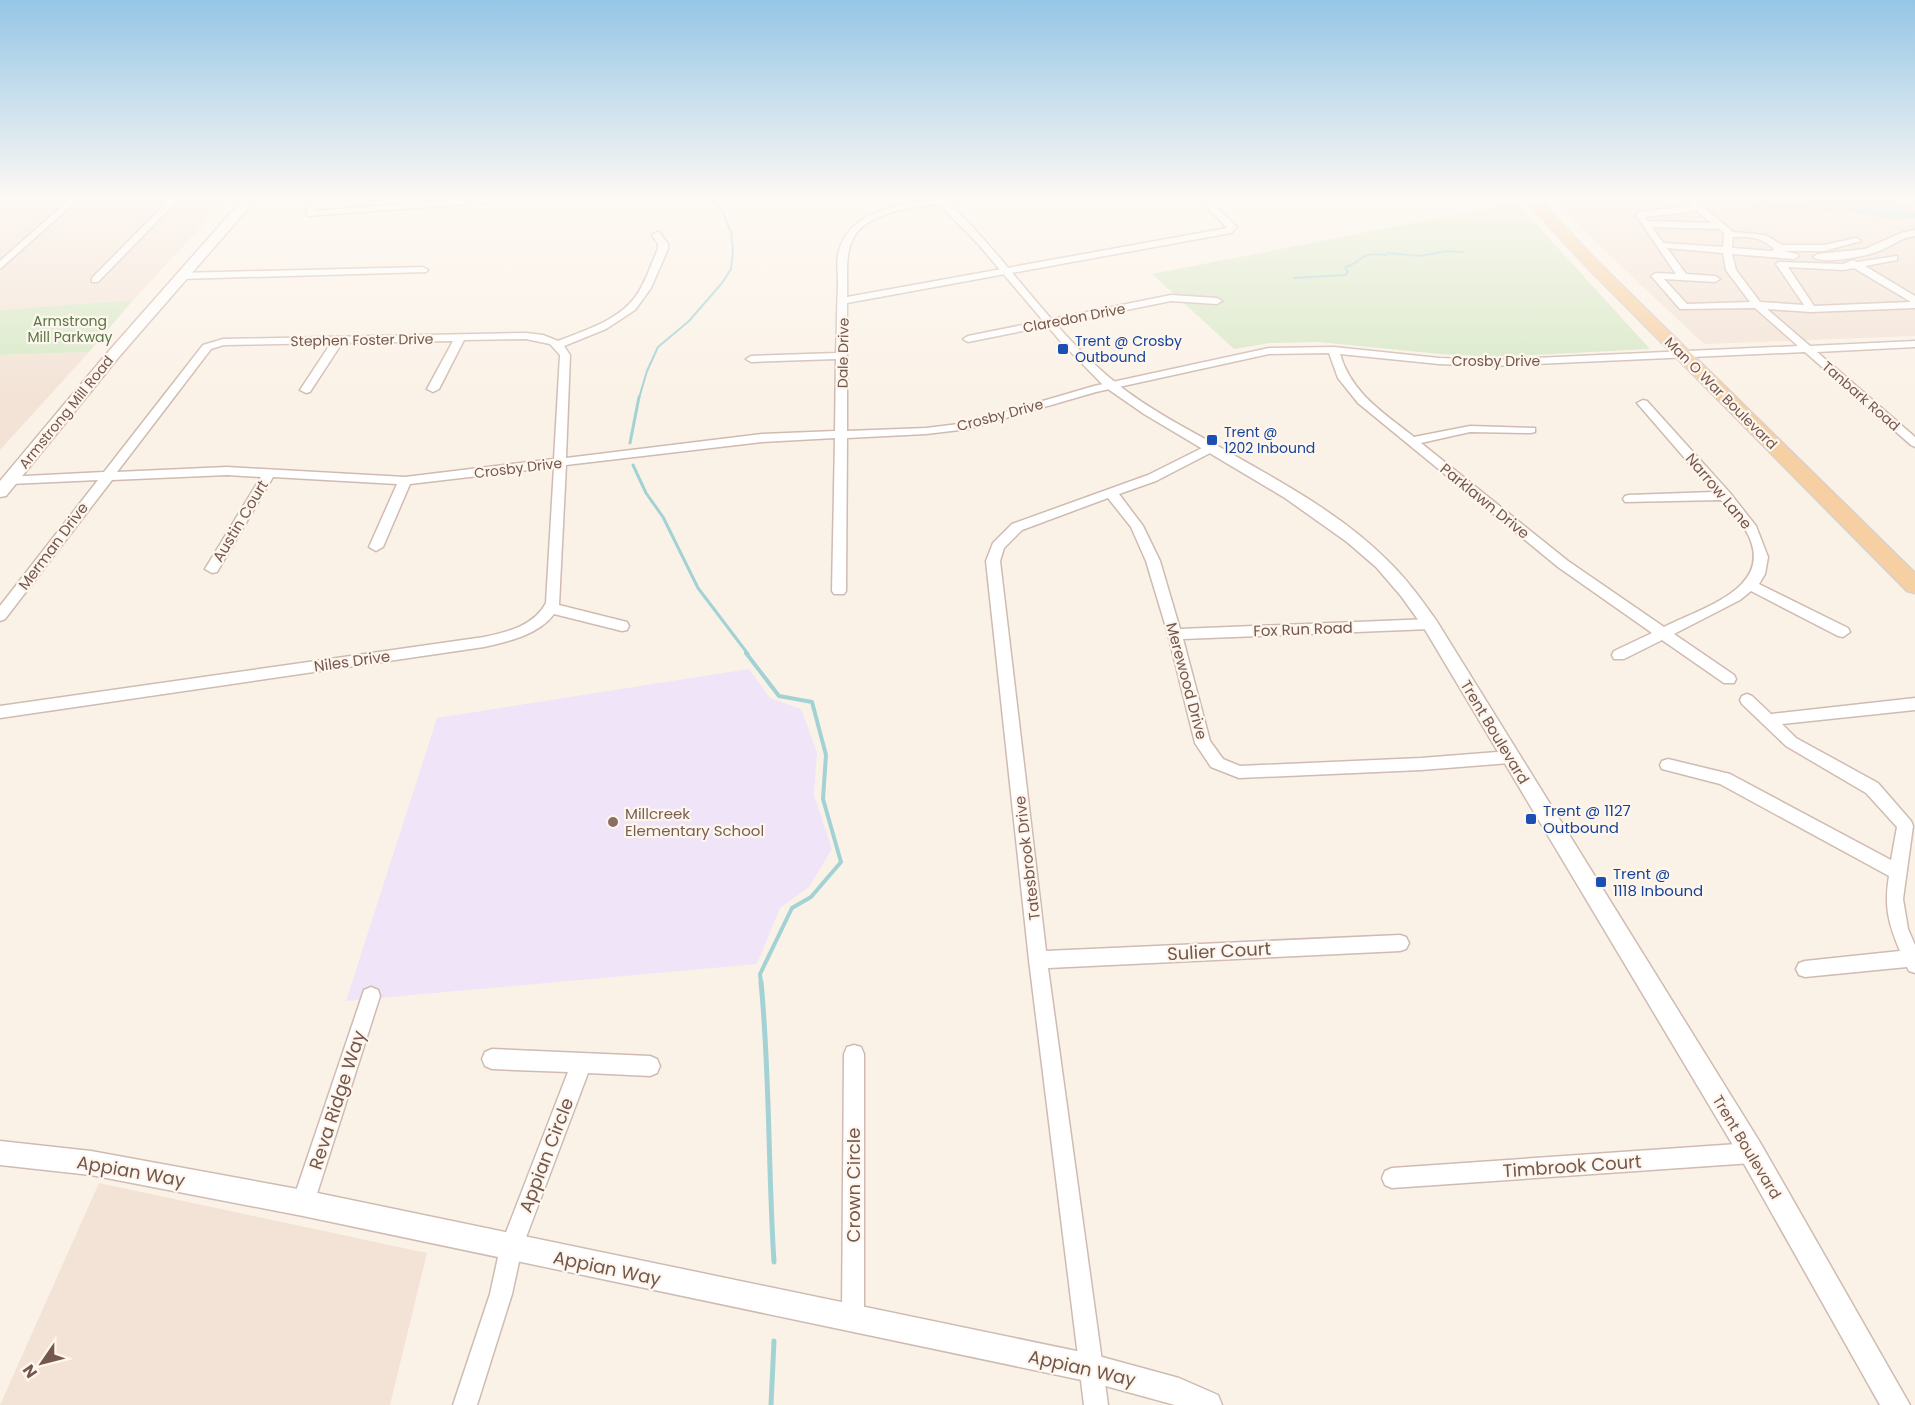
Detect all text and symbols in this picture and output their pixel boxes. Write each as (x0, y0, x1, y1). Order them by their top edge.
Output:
street label: Claredon Drive (1021, 298, 1127, 338)
park label: Armstrong Mill Parkway (28, 311, 113, 347)
street label: Dale Drive (832, 317, 854, 388)
street label: Stephen Foster Drive (290, 329, 434, 351)
place label: Trent @ Crosby Outbound (1075, 331, 1182, 367)
street label: Man O War Boulevard (1660, 332, 1782, 454)
marker: Trent @ Crosby Outbound (1056, 342, 1070, 356)
street label: Armstrong Mill Road (14, 351, 118, 473)
street label: Crosby Drive (1452, 351, 1541, 371)
street label: Tanbark Road (1818, 356, 1904, 436)
street label: Crosby Drive (955, 394, 1046, 436)
place label: Trent @ 1202 Inbound (1224, 422, 1315, 458)
marker: Trent @ 1202 Inbound (1205, 433, 1219, 447)
street label: Narrow Lane (1681, 449, 1757, 533)
street label: Crosby Drive (473, 453, 563, 483)
street label: Parklawn Drive (1436, 458, 1534, 544)
street label: Austin Court (207, 476, 273, 566)
street label: Merman Drive (13, 498, 93, 594)
street label: Fox Run Road (1253, 617, 1353, 641)
street label: Merewood Drive (1161, 620, 1213, 742)
street label: Niles Drive (313, 645, 391, 677)
street label: Trent Boulevard (1456, 676, 1534, 788)
street label: Tatesbrook Drive (1009, 795, 1045, 921)
place label: Trent @ 1127 Outbound (1543, 800, 1631, 838)
place label: Millcreek Elementary School (625, 803, 764, 841)
marker: Trent @ 1127 Outbound (1524, 812, 1538, 826)
marker: Millcreek Elementary School (606, 815, 620, 829)
place label: Trent @ 1118 Inbound (1613, 863, 1703, 901)
marker: Trent @ 1118 Inbound (1594, 875, 1608, 889)
street label: Sulier Court (1167, 936, 1271, 966)
street label: Reva Ridge Way (303, 1027, 371, 1173)
street label: Trent Boulevard (1708, 1091, 1786, 1203)
street label: Appian Circle (513, 1094, 579, 1216)
street label: Crown Circle (841, 1128, 866, 1242)
street label: Appian Way (75, 1149, 187, 1193)
street label: Timbrook Court (1502, 1149, 1642, 1183)
street label: Appian Way (551, 1244, 663, 1292)
north arrow (12, 1333, 72, 1393)
street label: Appian Way (1026, 1344, 1138, 1392)
text: N (17, 1360, 43, 1383)

